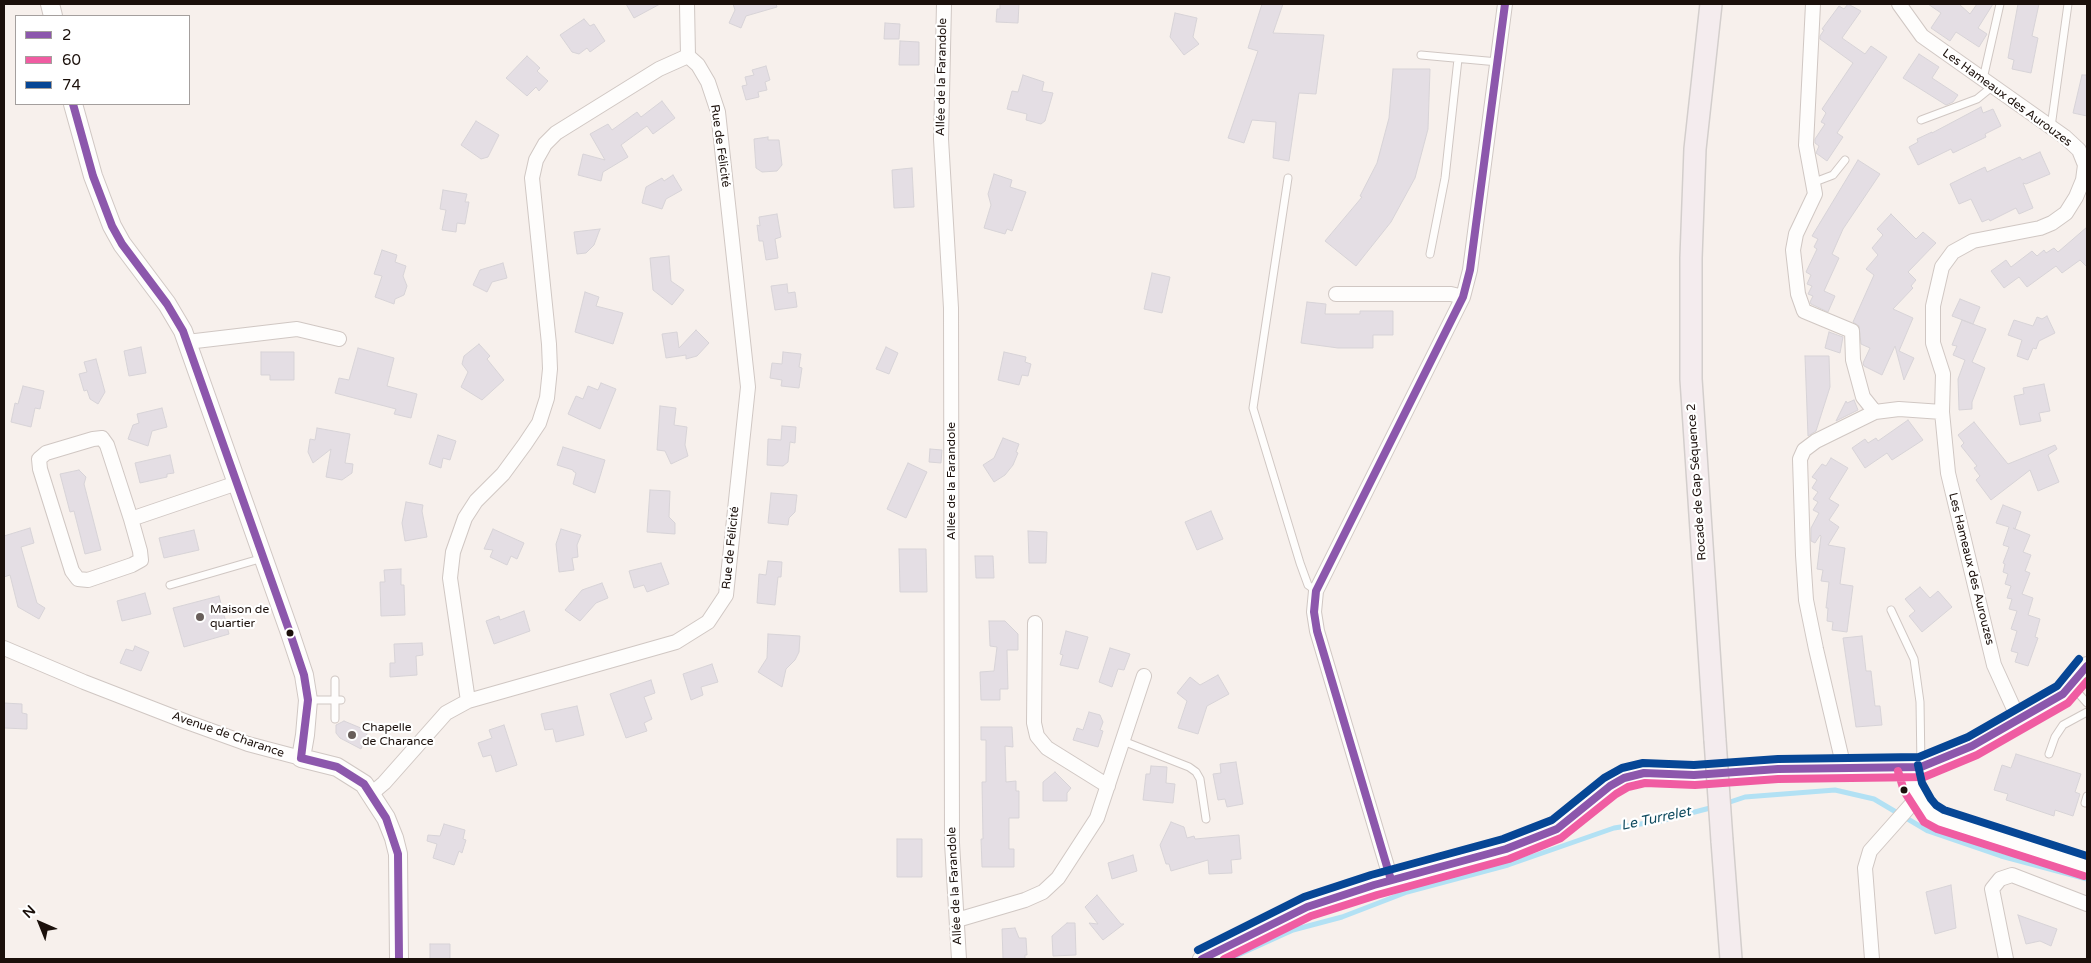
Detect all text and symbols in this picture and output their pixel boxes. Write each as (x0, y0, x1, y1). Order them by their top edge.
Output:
legend (15, 15, 190, 105)
street label: Allée de la Farandole (934, 18, 950, 136)
text: 2 (62, 26, 71, 44)
street label: Les Hameaux des Aurouzes (1939, 46, 2075, 150)
text: 60 (62, 51, 81, 69)
text: 74 (62, 76, 81, 94)
street label: Rue de Félicité (707, 104, 733, 188)
street label: Rocade de Gap Séquence 2 (1684, 403, 1710, 561)
street label: Allée de la Farandole (945, 422, 959, 540)
street label: Les Hameaux des Aurouzes (1945, 491, 1997, 647)
street label: Rue de Félicité (719, 506, 743, 590)
place label: Maison de quartier (210, 603, 269, 631)
marker: Maison de quartier (194, 611, 206, 623)
unlabelled marker (285, 628, 295, 638)
street label: Avenue de Charance (170, 709, 286, 761)
place label: Chapelle de Charance (362, 721, 434, 749)
marker: Chapelle de Charance (346, 729, 358, 741)
unlabelled marker (1899, 785, 1909, 795)
water label: Le Turrelet (1620, 803, 1692, 835)
street label: Allée de la Farandole (945, 827, 965, 945)
north arrow (15, 898, 65, 948)
text: N (19, 902, 39, 922)

